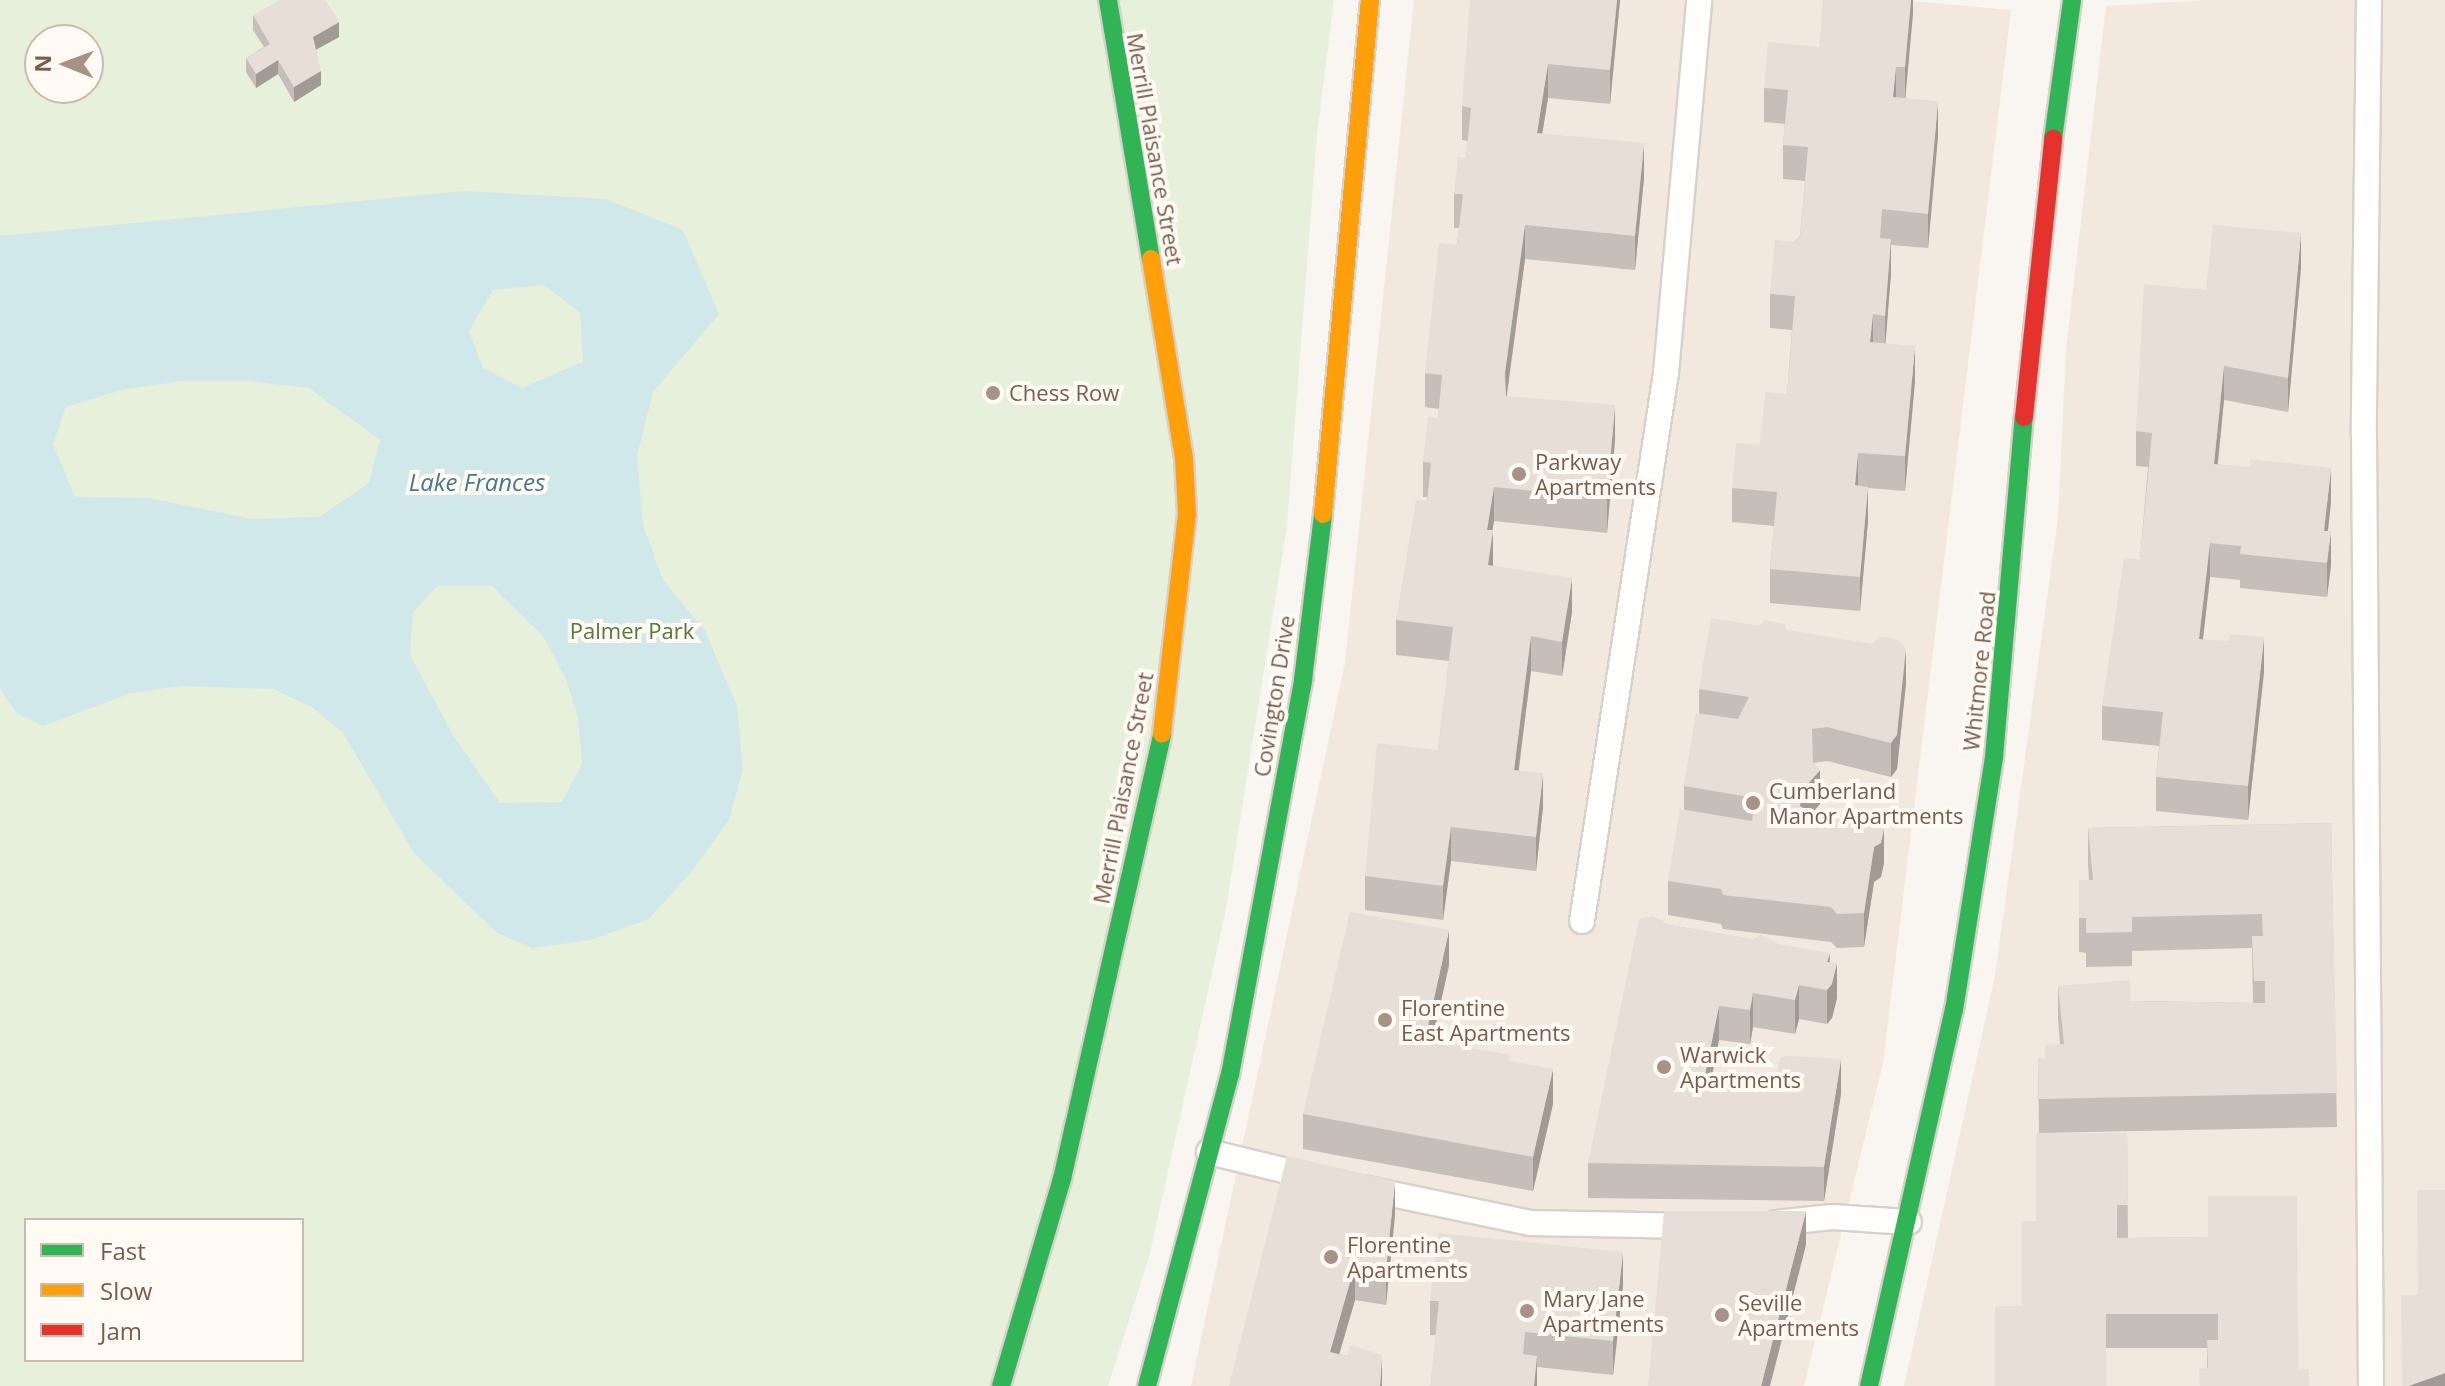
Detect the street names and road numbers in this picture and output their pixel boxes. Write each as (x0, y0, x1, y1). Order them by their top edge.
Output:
street label: Merrill Plaisance Street (1122, 31, 1188, 267)
street label: Whitmore Road (1957, 590, 2001, 752)
street label: Covington Drive (1248, 613, 1300, 779)
street label: Merrill Plaisance Street (1088, 670, 1158, 906)

